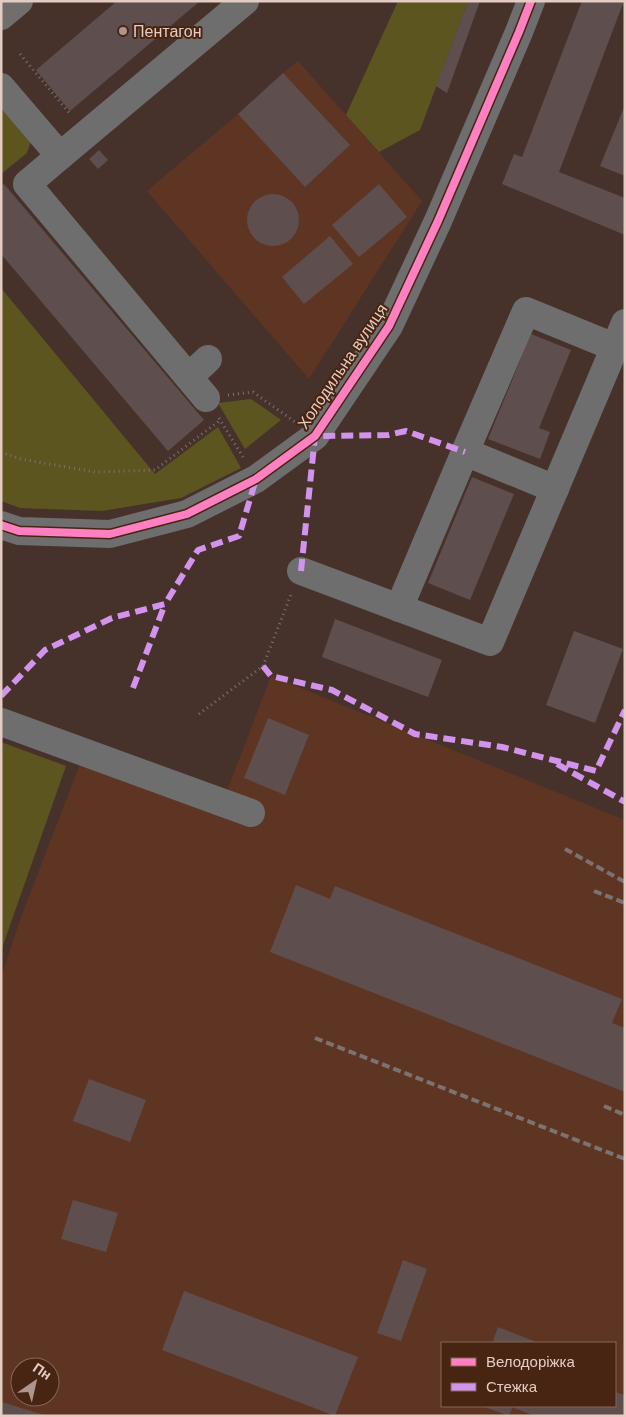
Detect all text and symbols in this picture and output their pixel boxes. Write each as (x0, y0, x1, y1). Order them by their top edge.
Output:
place label: Пентагон (133, 21, 202, 42)
marker: Пентагон (117, 25, 129, 37)
street label: Холодильна вулиця (293, 299, 392, 433)
legend (441, 1342, 616, 1407)
text: Велодоріжка (486, 1352, 575, 1372)
north arrow (10, 1357, 60, 1407)
text: Пн (30, 1359, 55, 1384)
text: Стежка (486, 1377, 538, 1397)

